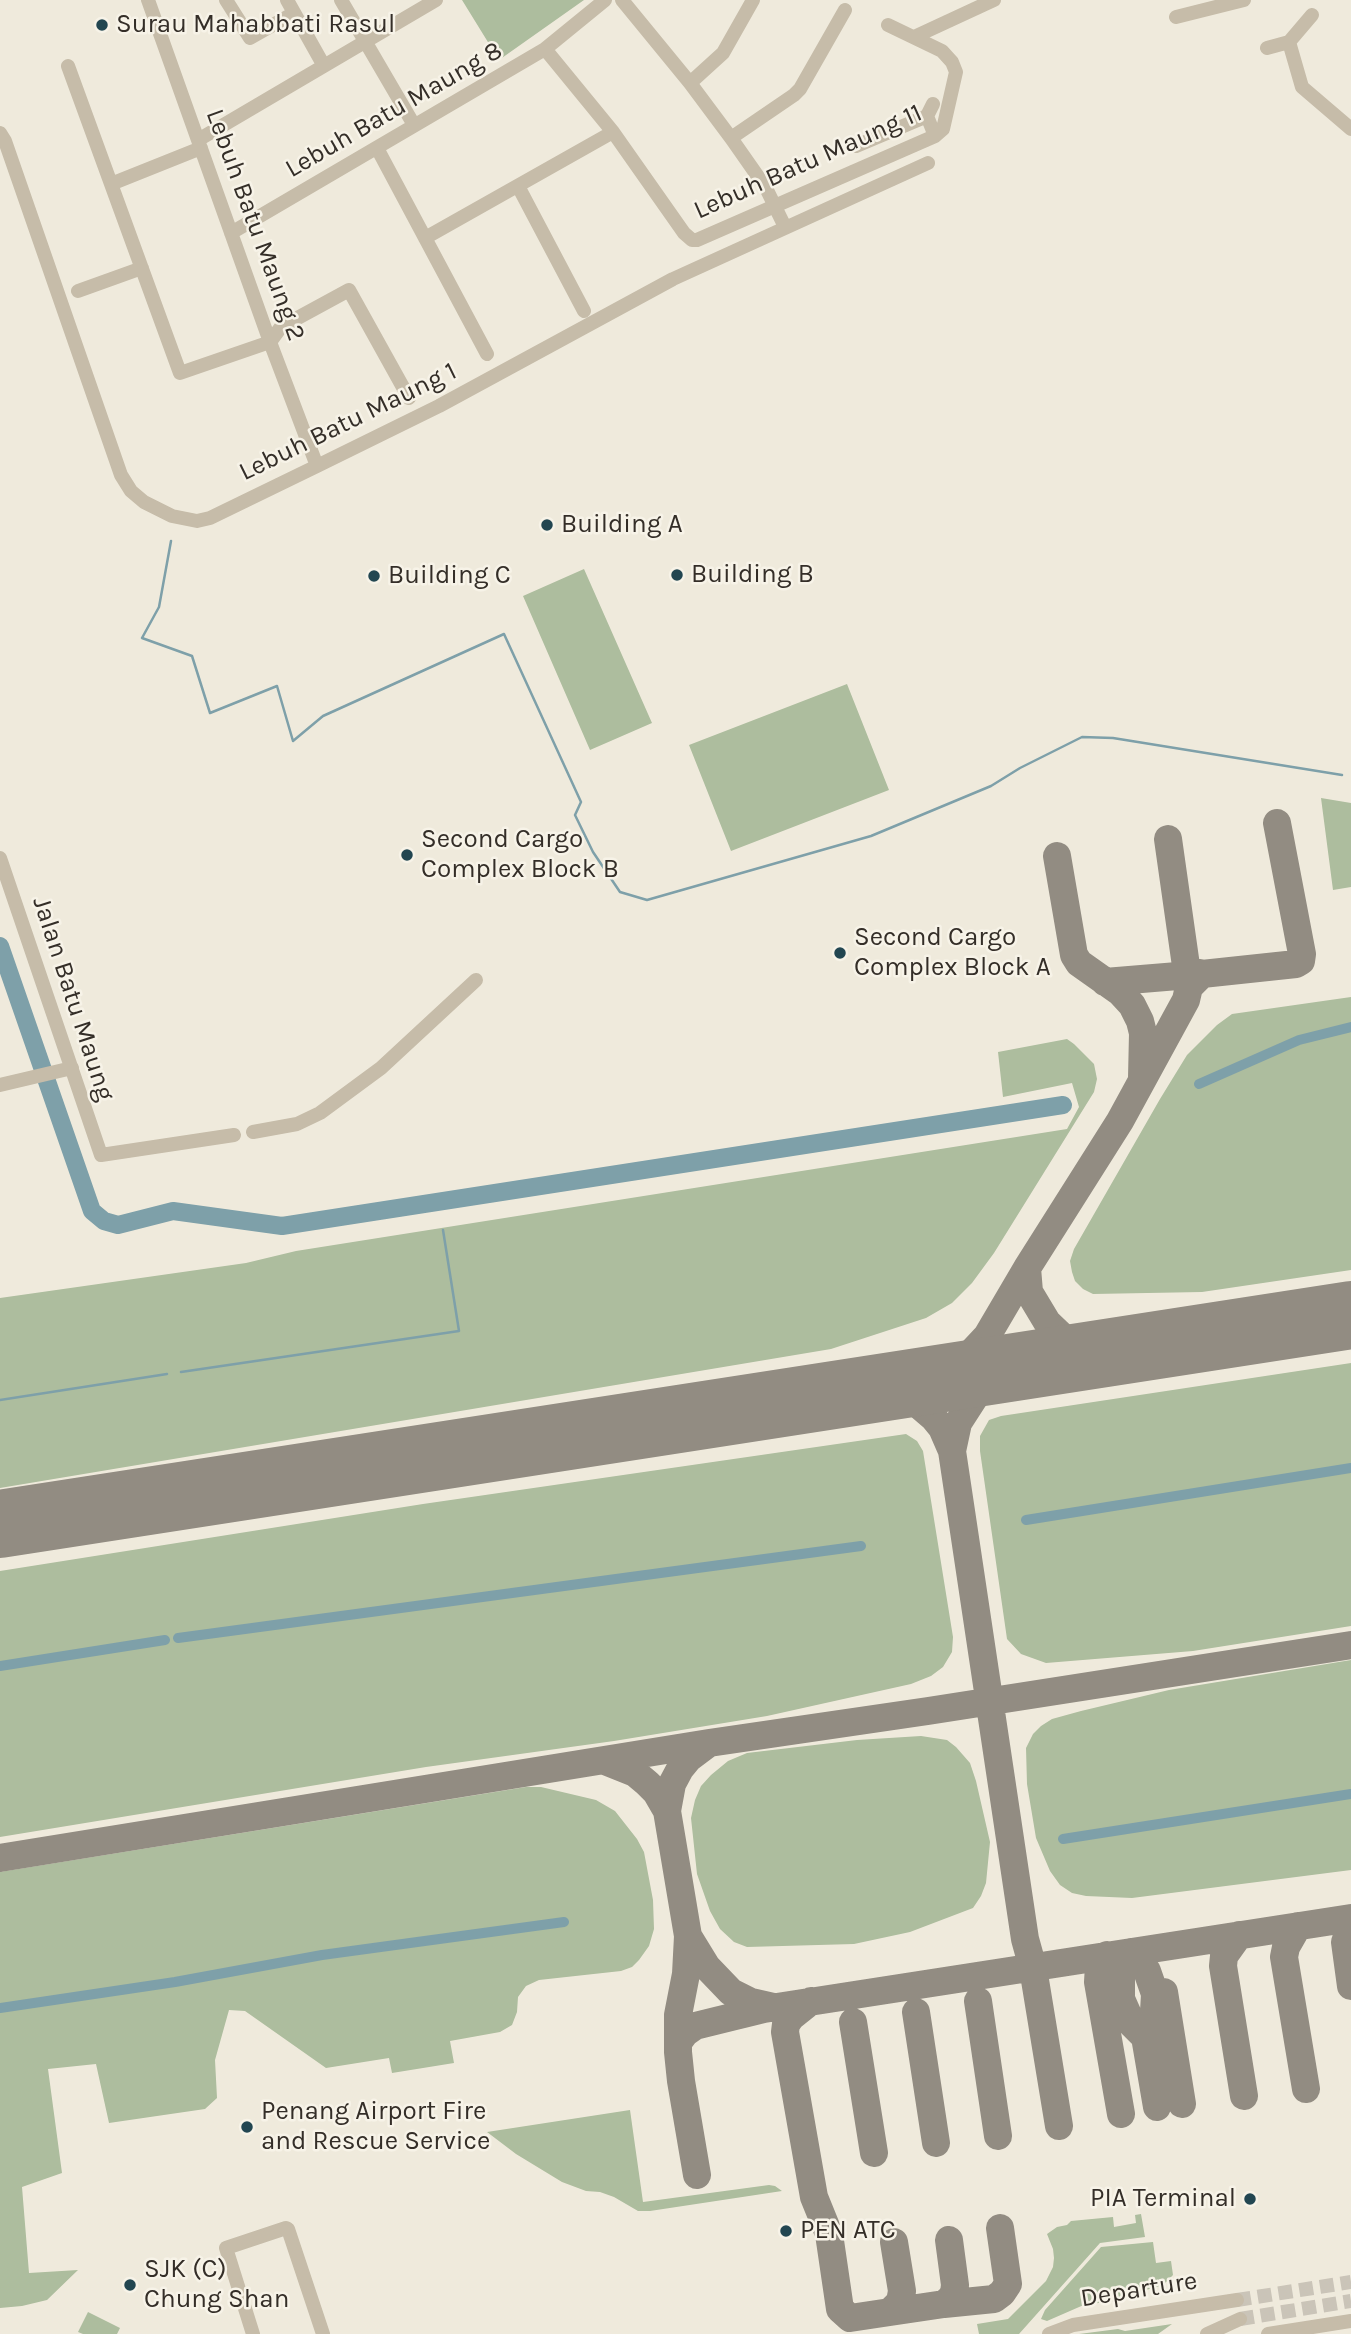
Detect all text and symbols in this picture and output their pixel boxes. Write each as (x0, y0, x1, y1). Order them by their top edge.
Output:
place label: Surau Mahabbati Rasul (116, 9, 395, 41)
marker: Surau Mahabbati Rasul (94, 17, 110, 33)
street label: Lebuh Batu Maung 8 (280, 35, 508, 185)
street label: Lebuh Batu Maung 11 (689, 98, 927, 226)
street label: Lebuh Batu Maung 2 (199, 105, 311, 345)
street label: Lebuh Batu Maung 1 (234, 356, 462, 488)
place label: Building A (561, 509, 683, 541)
marker: Building A (539, 517, 555, 533)
place label: Building B (691, 559, 814, 591)
place label: Building C (388, 560, 511, 592)
marker: Building B (669, 567, 685, 583)
marker: Building C (366, 568, 382, 584)
place label: Second Cargo Complex Block B (421, 824, 619, 886)
marker: Second Cargo Complex Block B (399, 847, 415, 863)
street label: Jalan Batu Maung (25, 893, 121, 1105)
place label: Second Cargo Complex Block A (854, 922, 1051, 984)
marker: Second Cargo Complex Block A (832, 945, 848, 961)
place label: Penang Airport Fire and Rescue Service (261, 2096, 490, 2158)
marker: Penang Airport Fire and Rescue Service (239, 2119, 255, 2135)
place label: PIA Terminal (1090, 2183, 1236, 2215)
marker: PIA Terminal (1242, 2191, 1258, 2207)
place label: PEN ATC (800, 2215, 896, 2247)
marker: PEN ATC (778, 2223, 794, 2239)
place label: SJK (C) Chung Shan (144, 2254, 289, 2316)
street label: Departure (1078, 2265, 1200, 2315)
marker: SJK (C) Chung Shan (122, 2277, 138, 2293)

